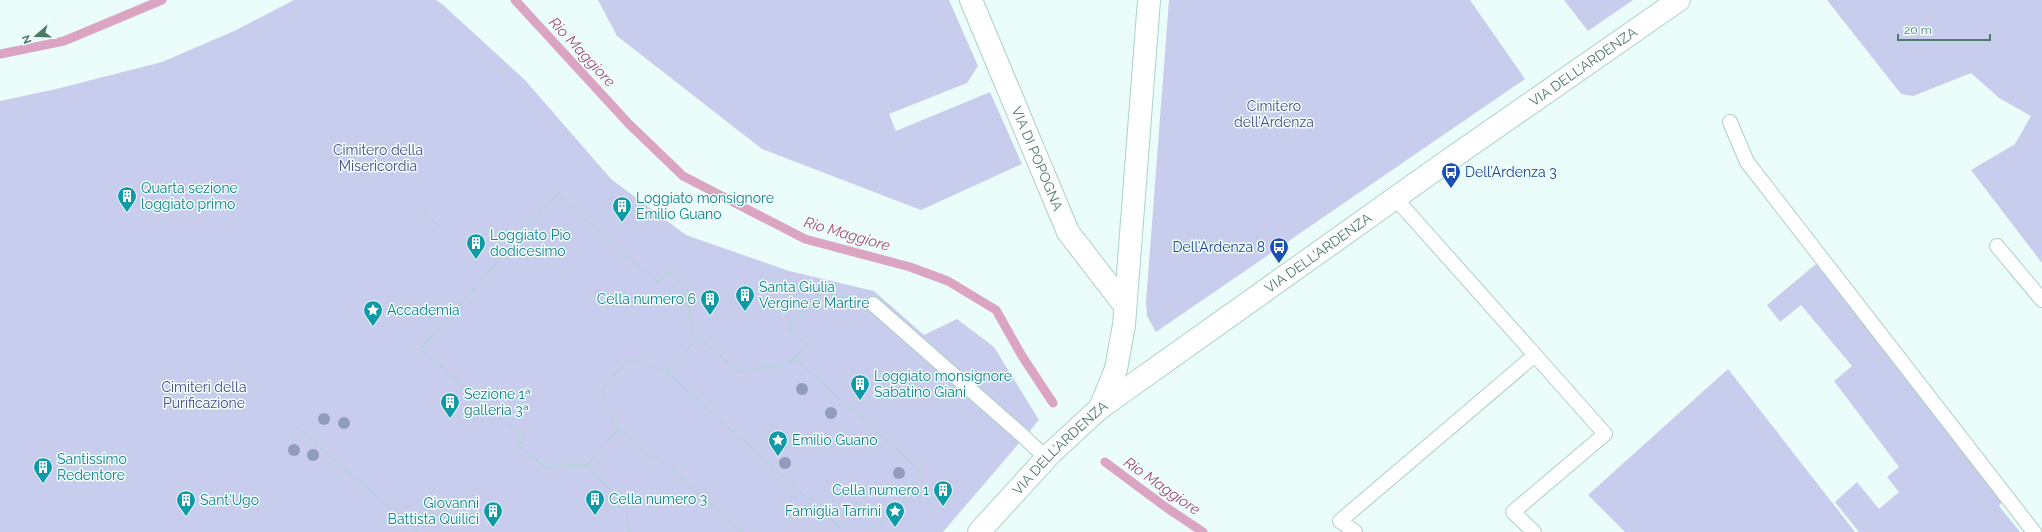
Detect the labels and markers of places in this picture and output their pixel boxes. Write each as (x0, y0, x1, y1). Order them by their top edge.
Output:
bus stop icon: Dell’Ardenza 3 (1440, 161, 1462, 189)
place label: Dell’Ardenza 3 (1465, 164, 1557, 180)
place label: Quarta sezione loggiato primo (141, 180, 238, 212)
building icon: Quarta sezione loggiato primo (116, 185, 138, 213)
place label: Loggiato monsignore Emilio Guano (636, 190, 774, 222)
building icon: Loggiato monsignore Emilio Guano (611, 195, 633, 223)
place label: Loggiato Pio dodicesimo (490, 227, 571, 259)
building icon: Loggiato Pio dodicesimo (465, 232, 487, 260)
bus stop icon: Dell’Ardenza 8 (1268, 236, 1290, 264)
place label: Dell’Ardenza 8 (1173, 239, 1265, 255)
place label: Santa Giulia Vergine e Martire (759, 279, 869, 311)
building icon: Santa Giulia Vergine e Martire (734, 284, 756, 312)
building icon: Cella numero 6 (699, 288, 721, 316)
place label: Cella numero 6 (597, 291, 696, 307)
place icon: Accademia (362, 299, 384, 327)
place label: Accademia (387, 302, 460, 318)
place label: Loggiato monsignore Sabatino Giani (874, 368, 1012, 400)
building icon: Loggiato monsignore Sabatino Giani (849, 373, 871, 401)
place label: Sezione 1ª galleria 3ª (464, 386, 531, 418)
building icon: Sezione 1ª galleria 3ª (439, 391, 461, 419)
place icon: Emilio Guano (767, 429, 789, 457)
place label: Emilio Guano (792, 432, 878, 448)
place label: Santissimo Redentore (57, 451, 127, 483)
building icon: Santissimo Redentore (32, 456, 54, 484)
building icon: Cella numero 1 (932, 479, 954, 507)
place label: Cella numero 1 (832, 482, 929, 498)
building icon: Cella numero 3 (584, 488, 606, 516)
building icon: Sant'Ugo (175, 489, 197, 517)
place label: Cella numero 3 (609, 491, 707, 507)
place label: Sant'Ugo (200, 492, 259, 508)
place label: Giovanni Battista Quilici (388, 495, 479, 527)
building icon: Giovanni Battista Quilici (482, 500, 504, 528)
place icon: Famiglia Tarrini (884, 500, 906, 528)
place label: Famiglia Tarrini (785, 503, 881, 519)

